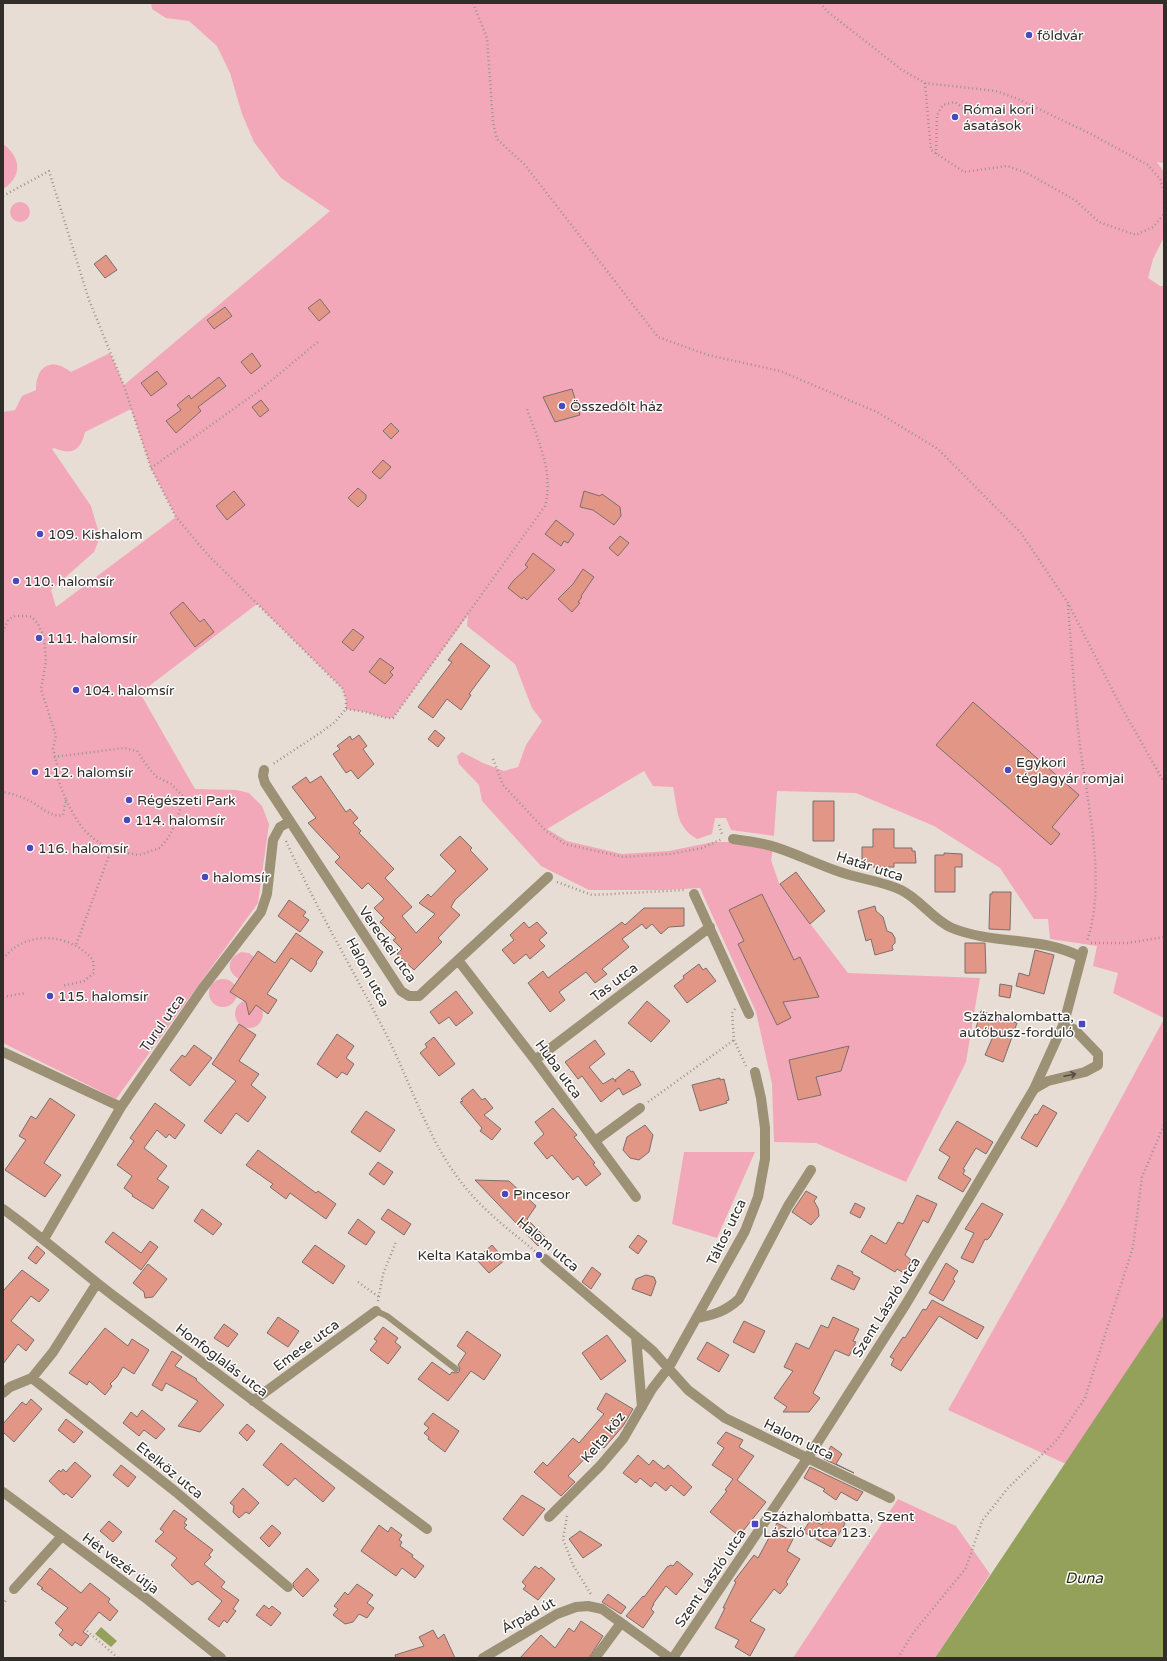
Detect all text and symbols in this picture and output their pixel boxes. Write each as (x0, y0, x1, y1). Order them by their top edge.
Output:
place label: földvár (1037, 27, 1084, 44)
marker: földvár (1024, 30, 1034, 40)
place label: Római kori ásatások (963, 101, 1034, 134)
marker: Római kori ásatások (950, 112, 960, 122)
place label: Összedőlt ház (570, 398, 663, 415)
marker: Összedőlt ház (557, 401, 567, 411)
place label: 109. Kishalom (48, 526, 143, 543)
marker: 109. Kishalom (35, 529, 45, 539)
place label: 110. halomsír (24, 573, 115, 590)
marker: 110. halomsír (11, 576, 21, 586)
place label: 111. halomsír (47, 630, 138, 647)
marker: 111. halomsír (34, 633, 44, 643)
place label: 104. halomsír (84, 682, 175, 699)
marker: 104. halomsír (71, 685, 81, 695)
place label: Egykori téglagyár romjai (1016, 754, 1124, 787)
place label: 112. halomsír (43, 764, 134, 781)
marker: Egykori téglagyár romjai (1003, 765, 1013, 775)
marker: 112. halomsír (30, 767, 40, 777)
place label: Régészeti Park (137, 792, 236, 809)
marker: Régészeti Park (124, 795, 134, 805)
place label: 114. halomsír (135, 812, 226, 829)
marker: 114. halomsír (122, 815, 132, 825)
place label: 116. halomsír (38, 840, 129, 857)
marker: 116. halomsír (25, 843, 35, 853)
street label: Határ utca (834, 848, 906, 885)
place label: halomsír (213, 869, 270, 886)
marker: halomsír (200, 872, 210, 882)
street label: Vereckei utca (355, 903, 420, 986)
street label: Halom utca (342, 935, 393, 1010)
street label: Tas utca (587, 959, 641, 1006)
place label: 115. halomsír (58, 988, 149, 1005)
marker: 115. halomsír (45, 991, 55, 1001)
street label: Turul utca (136, 991, 188, 1055)
place label: Százhalombatta, autóbusz-forduló (959, 1008, 1074, 1041)
marker: Százhalombatta, autóbusz-forduló (1077, 1019, 1087, 1029)
street label: Huba utca (532, 1037, 586, 1102)
one-way arrow (1064, 1070, 1077, 1078)
place label: Pincesor (513, 1186, 571, 1203)
marker: Pincesor (500, 1189, 510, 1199)
street label: Táltos utca (703, 1196, 750, 1268)
street label: Halom utca (513, 1213, 582, 1275)
place label: Kelta Katakomba (417, 1247, 531, 1264)
marker: Kelta Katakomba (534, 1250, 544, 1260)
street label: Szent László utca (849, 1254, 924, 1361)
street label: Emese utca (270, 1316, 342, 1375)
street label: Honfoglalás utca (172, 1320, 271, 1401)
street label: Kelta köz (578, 1408, 629, 1466)
street label: Halom utca (761, 1415, 837, 1464)
street label: Etelköz utca (133, 1438, 207, 1503)
place label: Százhalombatta, Szent László utca 123. (763, 1508, 915, 1541)
marker: Százhalombatta, Szent László utca 123. (750, 1519, 760, 1529)
street label: Szent László utca (671, 1526, 750, 1631)
street label: Hét vezér útja (79, 1529, 162, 1598)
water label: Duna (1065, 1569, 1103, 1587)
street label: Árpád út (498, 1593, 559, 1637)

